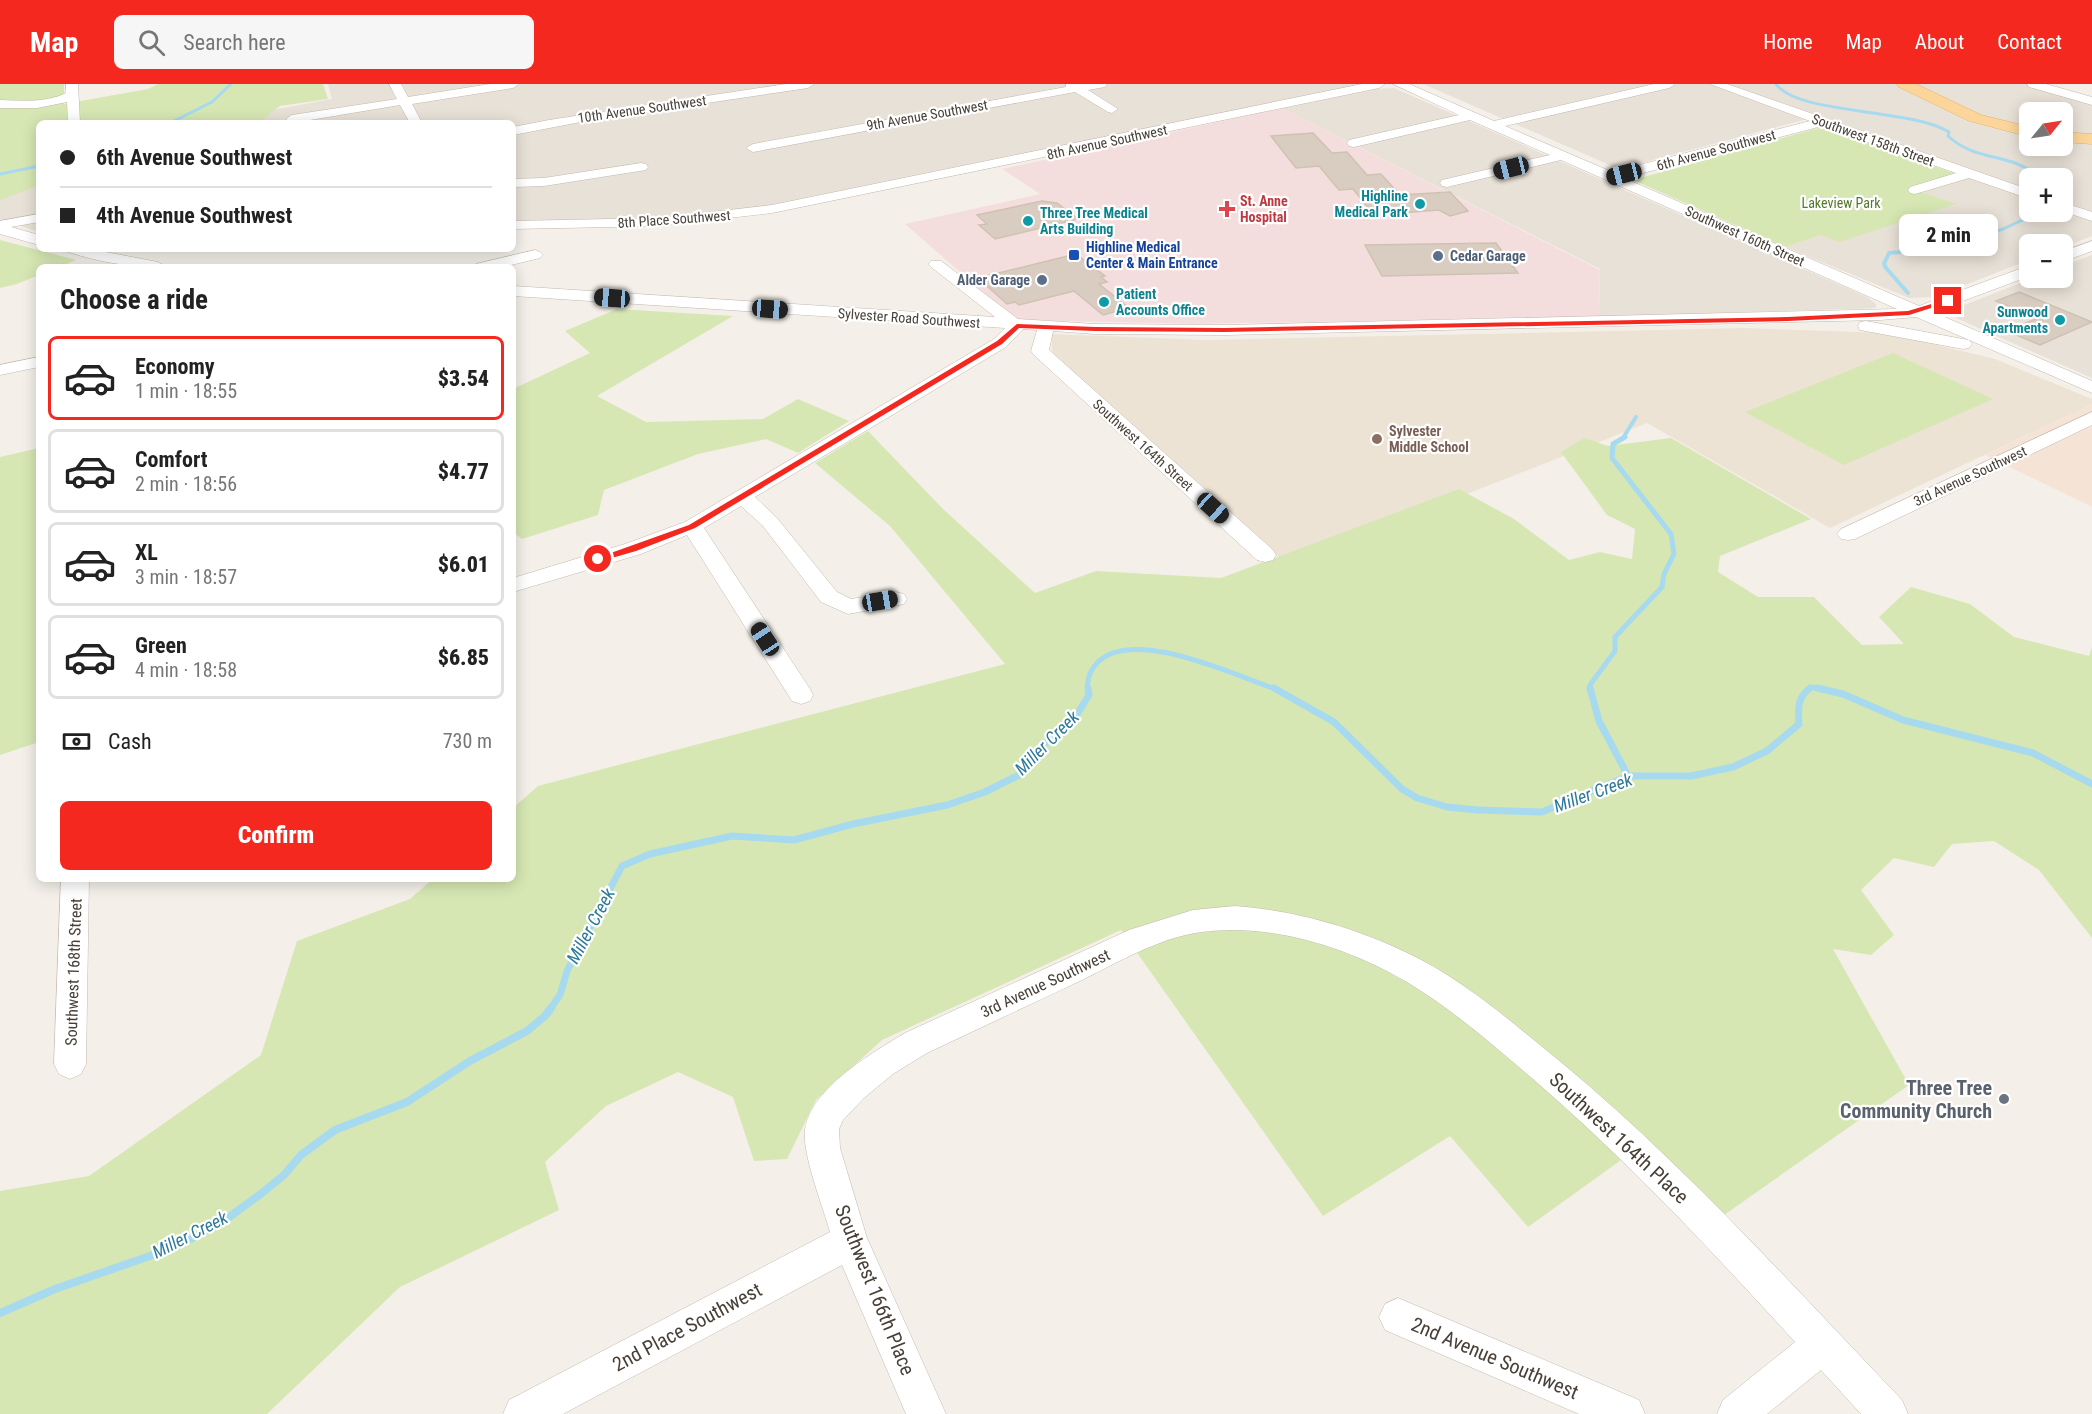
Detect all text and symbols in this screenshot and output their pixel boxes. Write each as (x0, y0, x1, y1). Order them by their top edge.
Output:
search box (114, 15, 534, 69)
text: Map (30, 26, 78, 59)
icon: search (135, 26, 168, 59)
text: Search here (183, 30, 286, 55)
text: Home (1763, 30, 1813, 54)
text: Map (1846, 30, 1882, 54)
text: About (1915, 30, 1964, 54)
text: Contact (1997, 30, 2062, 54)
street label: 10th Avenue Southwest (577, 92, 707, 126)
street label: 9th Avenue Southwest (865, 96, 989, 134)
north arrow (2019, 102, 2073, 156)
map controls (2019, 102, 2073, 288)
street label: Southwest 158th Street (1810, 110, 1936, 170)
street label: 8th Avenue Southwest (1045, 121, 1169, 163)
street label: 6th Avenue Southwest (1655, 126, 1777, 174)
text: 6th Avenue Southwest (96, 145, 292, 170)
car (1491, 155, 1531, 181)
car (1604, 161, 1644, 187)
button: + (2019, 168, 2073, 222)
place label: Highline Medical Park (1335, 188, 1408, 220)
place label: St. Anne Hospital (1240, 193, 1288, 225)
park label: Lakeview Park (1801, 195, 1881, 211)
marker: Highline Medical Park (1413, 197, 1427, 211)
marker: St. Anne Hospital (1218, 200, 1236, 218)
street label: Southwest 160th Street (1683, 202, 1807, 270)
text: 4th Avenue Southwest (96, 203, 292, 228)
place label: Three Tree Medical Arts Building (1040, 205, 1148, 237)
street label: 8th Place Southwest (617, 207, 731, 231)
marker: Three Tree Medical Arts Building (1021, 214, 1035, 228)
callout: 2 min (1898, 214, 1998, 256)
text: 2 min (1926, 223, 1971, 247)
button: − (2019, 234, 2073, 288)
place label: Highline Medical Center & Main Entrance (1086, 239, 1218, 271)
marker: Highline Medical Center & Main Entrance (1067, 248, 1081, 262)
place label: Cedar Garage (1450, 248, 1526, 264)
marker: Cedar Garage (1431, 249, 1445, 263)
place label: Alder Garage (957, 272, 1030, 288)
marker: Alder Garage (1035, 273, 1049, 287)
text: Choose a ride (60, 284, 208, 316)
place label: Patient Accounts Office (1116, 286, 1205, 318)
route end (1934, 287, 1961, 314)
car (593, 288, 631, 308)
marker: Patient Accounts Office (1097, 295, 1111, 309)
car (751, 299, 789, 319)
place label: Sunwood Apartments (1983, 304, 2048, 336)
street label: Sylvester Road Southwest (837, 305, 981, 331)
marker: Sunwood Apartments (2053, 313, 2067, 327)
icon: car (63, 351, 117, 405)
text: Economy (135, 354, 215, 379)
text: $3.54 (438, 366, 489, 391)
text: 1 min · 18:55 (135, 379, 237, 403)
street label: Southwest 164th Street (1090, 396, 1196, 494)
place label: Sylvester Middle School (1389, 423, 1469, 455)
marker: Sylvester Middle School (1370, 432, 1384, 446)
street label: 3rd Avenue Southwest (1911, 443, 2029, 509)
icon: car (63, 444, 117, 498)
text: Comfort (135, 447, 208, 472)
text: $4.77 (438, 459, 489, 484)
text: 2 min · 18:56 (135, 472, 237, 496)
car (1194, 489, 1232, 527)
icon: car (63, 537, 117, 591)
text: XL (135, 540, 158, 565)
route start (584, 545, 611, 572)
text: $6.01 (438, 552, 489, 577)
text: 3 min · 18:57 (135, 565, 237, 589)
car (861, 589, 899, 613)
car (748, 619, 782, 659)
icon: car (63, 630, 117, 684)
text: Green (135, 633, 187, 658)
text: $6.85 (438, 645, 489, 670)
text: 4 min · 18:58 (135, 658, 237, 682)
water label: Miller Creek (1010, 705, 1084, 779)
icon: cash (60, 725, 93, 758)
text: Cash (108, 729, 152, 754)
text: 730 m (443, 729, 492, 753)
water label: Miller Creek (1551, 768, 1636, 816)
button: Confirm (60, 801, 492, 870)
water label: Miller Creek (562, 884, 620, 967)
street label: Southwest 168th Street (61, 898, 86, 1046)
street label: 3rd Avenue Southwest (978, 945, 1113, 1022)
street label: Southwest 164th Place (1545, 1067, 1693, 1209)
place label: Three Tree Community Church (1840, 1076, 1992, 1123)
marker: Three Tree Community Church (1997, 1092, 2011, 1106)
street label: Southwest 166th Place (830, 1201, 920, 1379)
water label: Miller Creek (148, 1206, 232, 1263)
street label: 2nd Place Southwest (608, 1277, 766, 1376)
street label: 2nd Avenue Southwest (1408, 1312, 1582, 1404)

